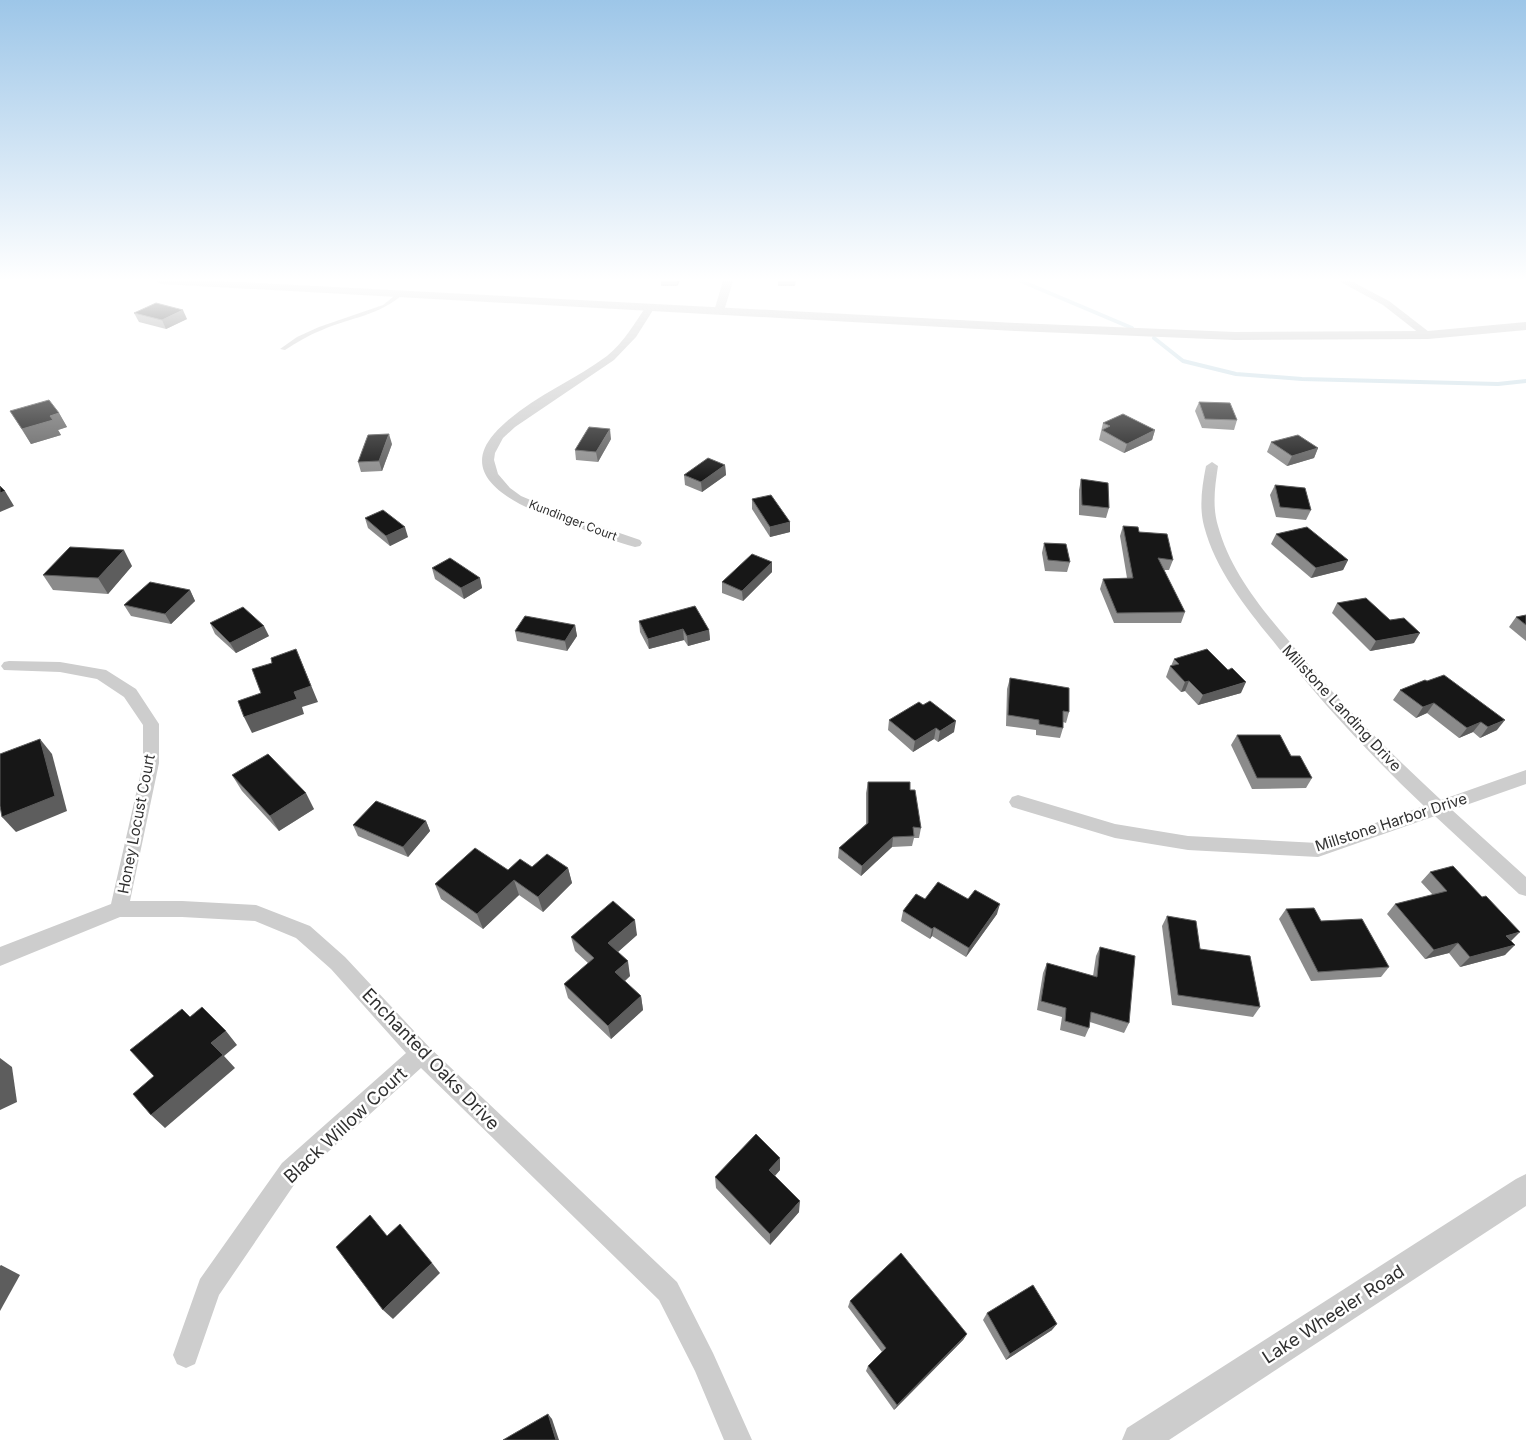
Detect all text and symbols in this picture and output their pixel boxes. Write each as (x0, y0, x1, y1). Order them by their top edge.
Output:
street label: Kundinger Court (527, 496, 619, 544)
street label: Millstone Landing Drive (1278, 641, 1406, 775)
street label: Honey Locust Court (113, 753, 159, 895)
street label: Millstone Harbor Drive (1313, 788, 1469, 856)
street label: Enchanted Oaks Drive (358, 984, 504, 1134)
street label: Black Willow Court (279, 1063, 411, 1187)
street label: Lake Wheeler Road (1258, 1260, 1408, 1368)

